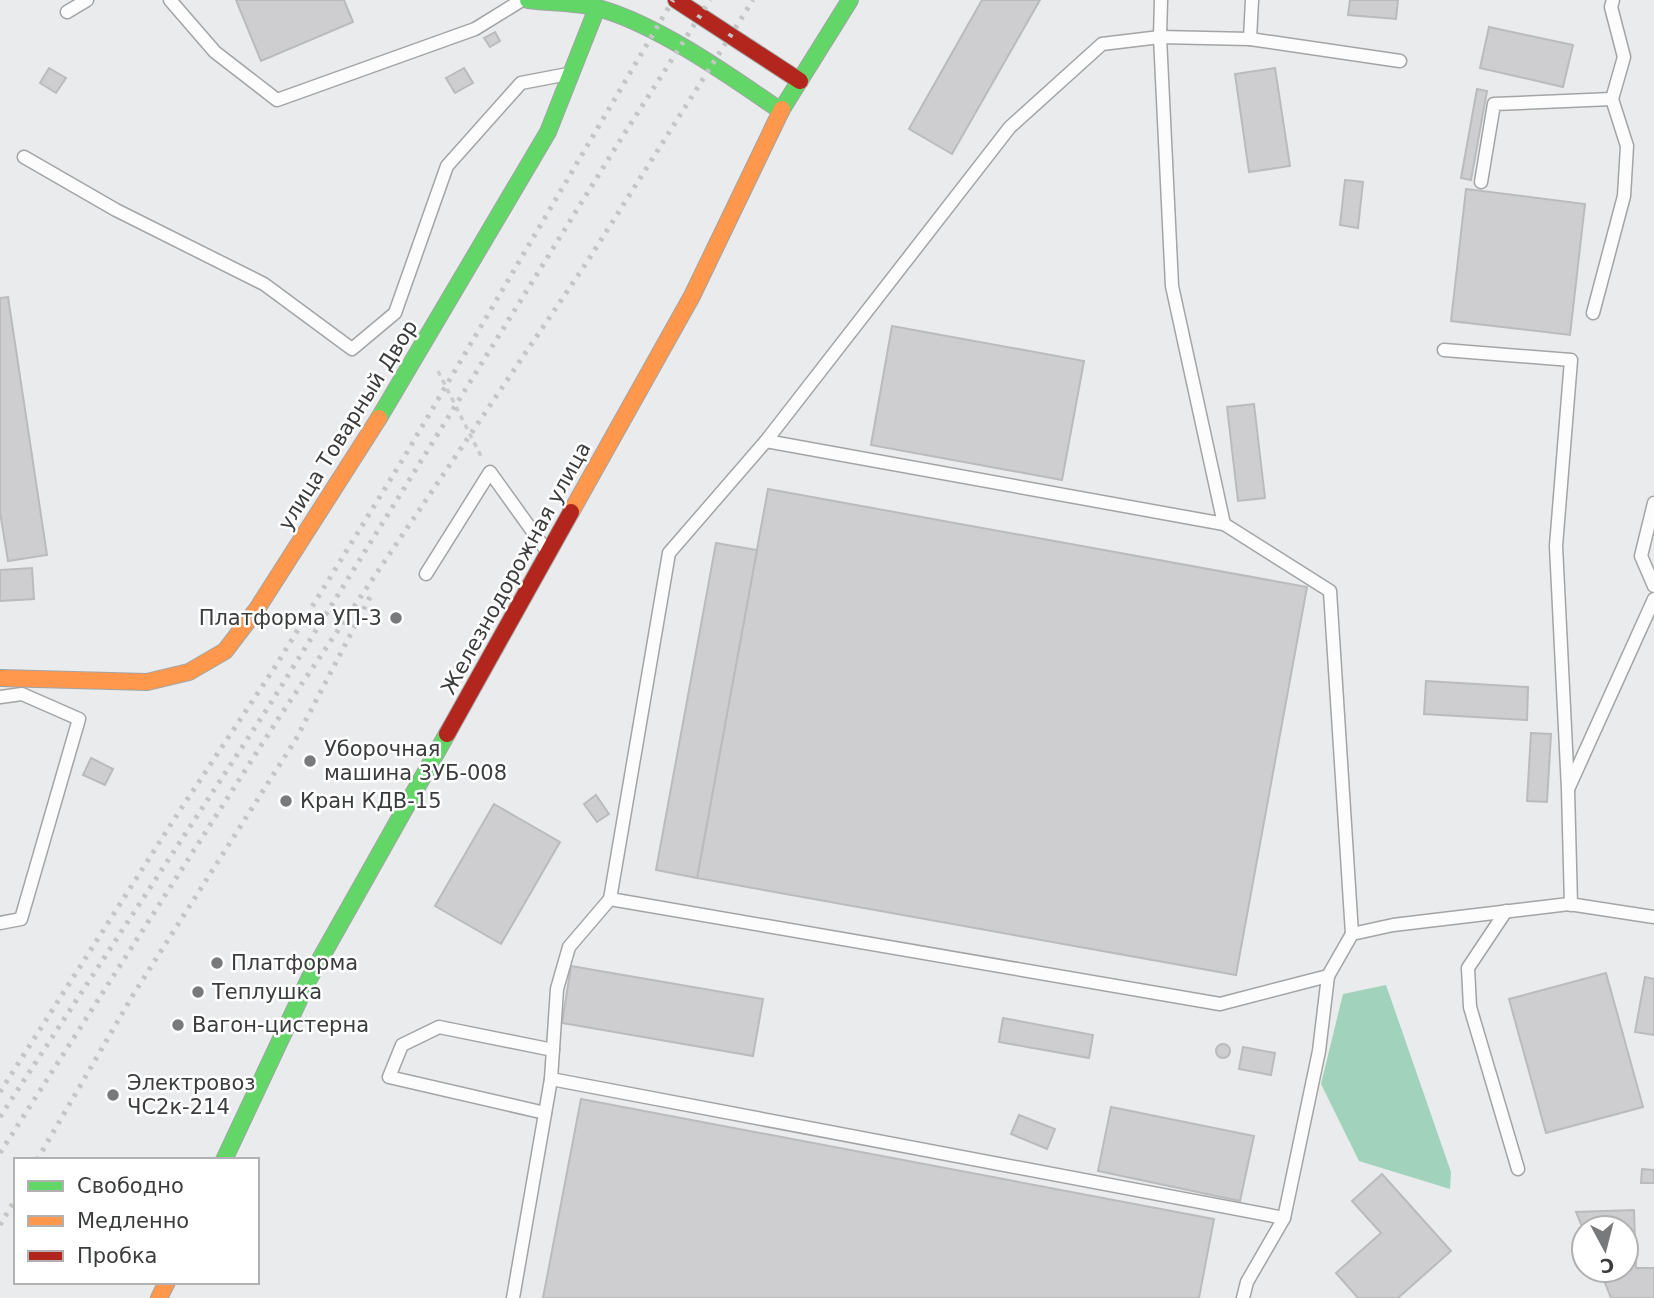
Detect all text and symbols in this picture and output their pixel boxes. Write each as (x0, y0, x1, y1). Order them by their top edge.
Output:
street label: улица Товарный Двор (273, 316, 423, 534)
street label: Железнодорожная улица (436, 438, 596, 698)
place label: Платформа УП-3 (199, 606, 382, 630)
marker: Платформа УП-3 (388, 610, 404, 626)
place label: Уборочная машина 3УБ-008 (324, 737, 507, 785)
marker: Уборочная машина 3УБ-008 (302, 753, 318, 769)
place label: Кран КДВ-15 (300, 789, 442, 813)
marker: Кран КДВ-15 (278, 793, 294, 809)
place label: Платформа (231, 951, 358, 975)
marker: Платформа (209, 955, 225, 971)
place label: Теплушка (211, 980, 322, 1004)
marker: Теплушка (190, 984, 206, 1000)
place label: Вагон-цистерна (192, 1013, 369, 1037)
marker: Вагон-цистерна (170, 1017, 186, 1033)
place label: Электровоз ЧС2к-214 (127, 1071, 256, 1119)
marker: Электровоз ЧС2к-214 (105, 1087, 121, 1103)
legend (14, 1158, 259, 1284)
text: Свободно (77, 1174, 184, 1198)
text: Медленно (77, 1209, 189, 1233)
north arrow (1570, 1214, 1640, 1284)
text: Пробка (77, 1244, 157, 1268)
text: С (1599, 1254, 1615, 1278)

